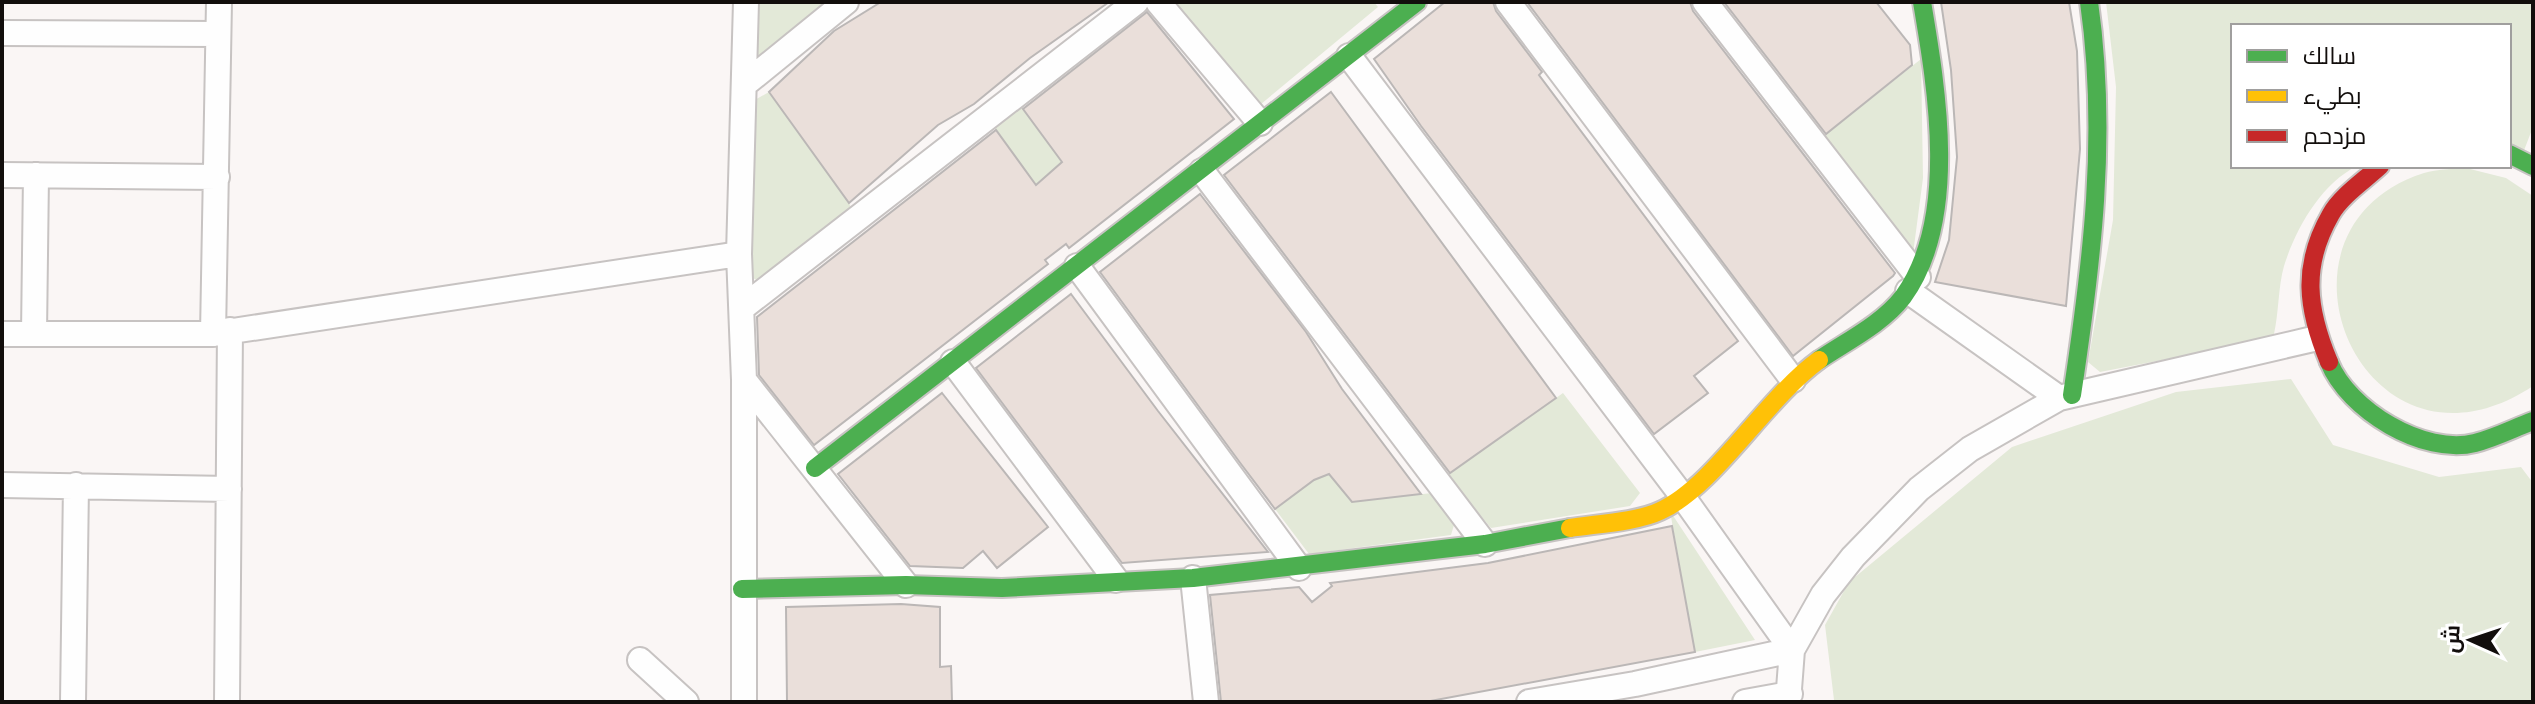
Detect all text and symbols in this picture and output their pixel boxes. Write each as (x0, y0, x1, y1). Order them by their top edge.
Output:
legend (2231, 24, 2511, 168)
text: سالك (2303, 39, 2356, 72)
text: بطيء (2303, 79, 2362, 115)
text: مزدحم (2303, 119, 2366, 152)
north arrow (2431, 600, 2511, 680)
text: ش (2435, 624, 2468, 654)

